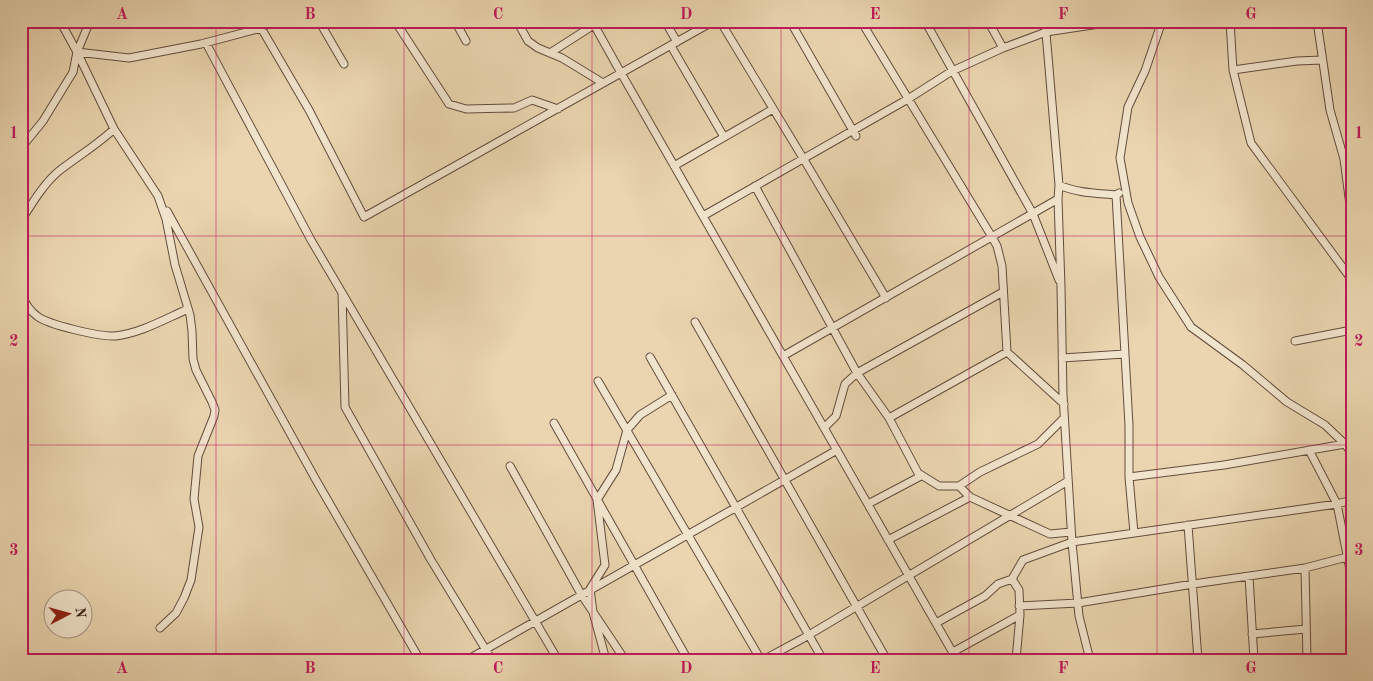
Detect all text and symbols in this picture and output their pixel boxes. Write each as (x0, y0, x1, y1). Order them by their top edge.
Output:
text: A (116, 7, 128, 23)
text: B (304, 7, 316, 23)
text: C (493, 7, 503, 23)
text: D (680, 7, 692, 23)
text: E (869, 7, 881, 23)
text: F (1058, 7, 1069, 23)
text: G (1245, 7, 1257, 23)
text: 1 (9, 126, 19, 142)
text: 1 (1354, 126, 1364, 142)
text: 2 (9, 334, 19, 350)
text: 2 (1354, 334, 1364, 350)
text: 3 (9, 543, 19, 559)
text: 3 (1354, 543, 1364, 559)
north arrow (42, 588, 92, 638)
text: N (72, 607, 87, 619)
text: A (116, 661, 128, 677)
text: B (304, 661, 316, 677)
text: C (493, 661, 503, 677)
text: D (680, 661, 692, 677)
text: E (869, 661, 881, 677)
text: F (1058, 661, 1069, 677)
text: G (1245, 661, 1257, 677)

